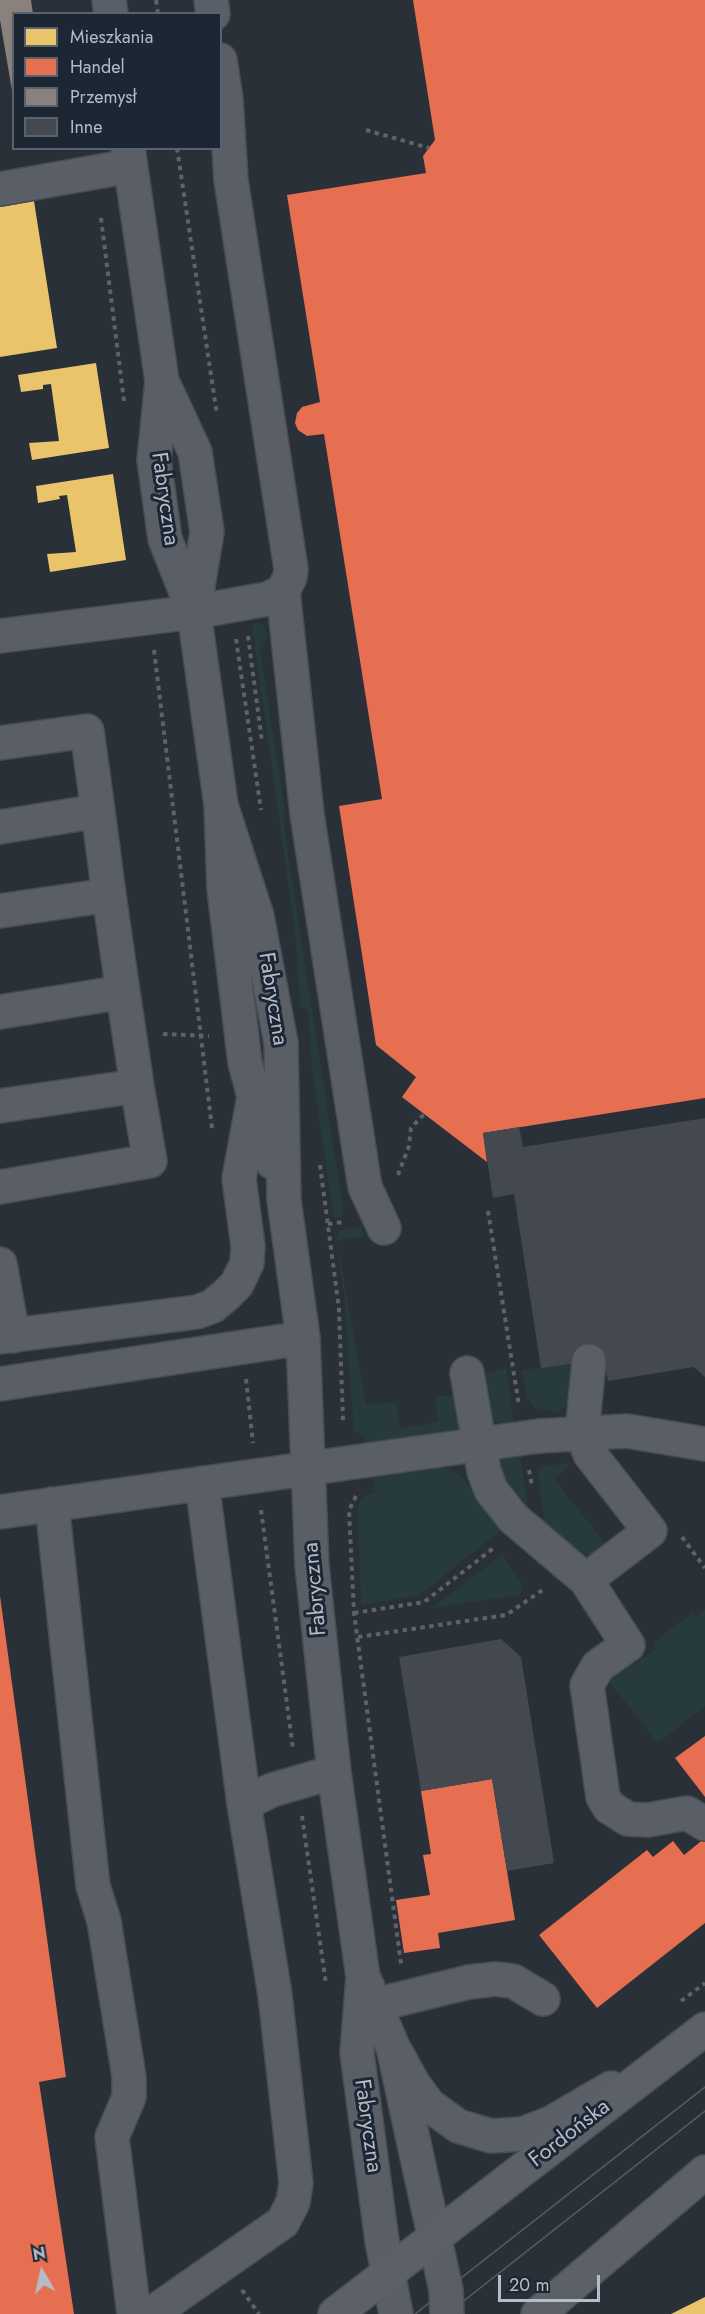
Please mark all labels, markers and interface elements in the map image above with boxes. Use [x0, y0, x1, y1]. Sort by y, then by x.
legend [12, 12, 222, 150]
text: Mieszkania [70, 24, 153, 50]
text: Handel [70, 54, 125, 80]
text: Przemysł [70, 84, 137, 110]
text: Inne [70, 114, 103, 140]
street label: Fabryczna [144, 451, 184, 547]
street label: Fabryczna [252, 951, 292, 1047]
street label: Fabryczna [299, 1541, 333, 1637]
street label: Fabryczna [347, 2078, 387, 2174]
street label: Fordońska [524, 2094, 616, 2174]
text: N [31, 2241, 47, 2266]
north arrow [12, 2242, 72, 2302]
scale bar [501, 2263, 603, 2301]
text: 20 m [509, 2272, 549, 2298]

